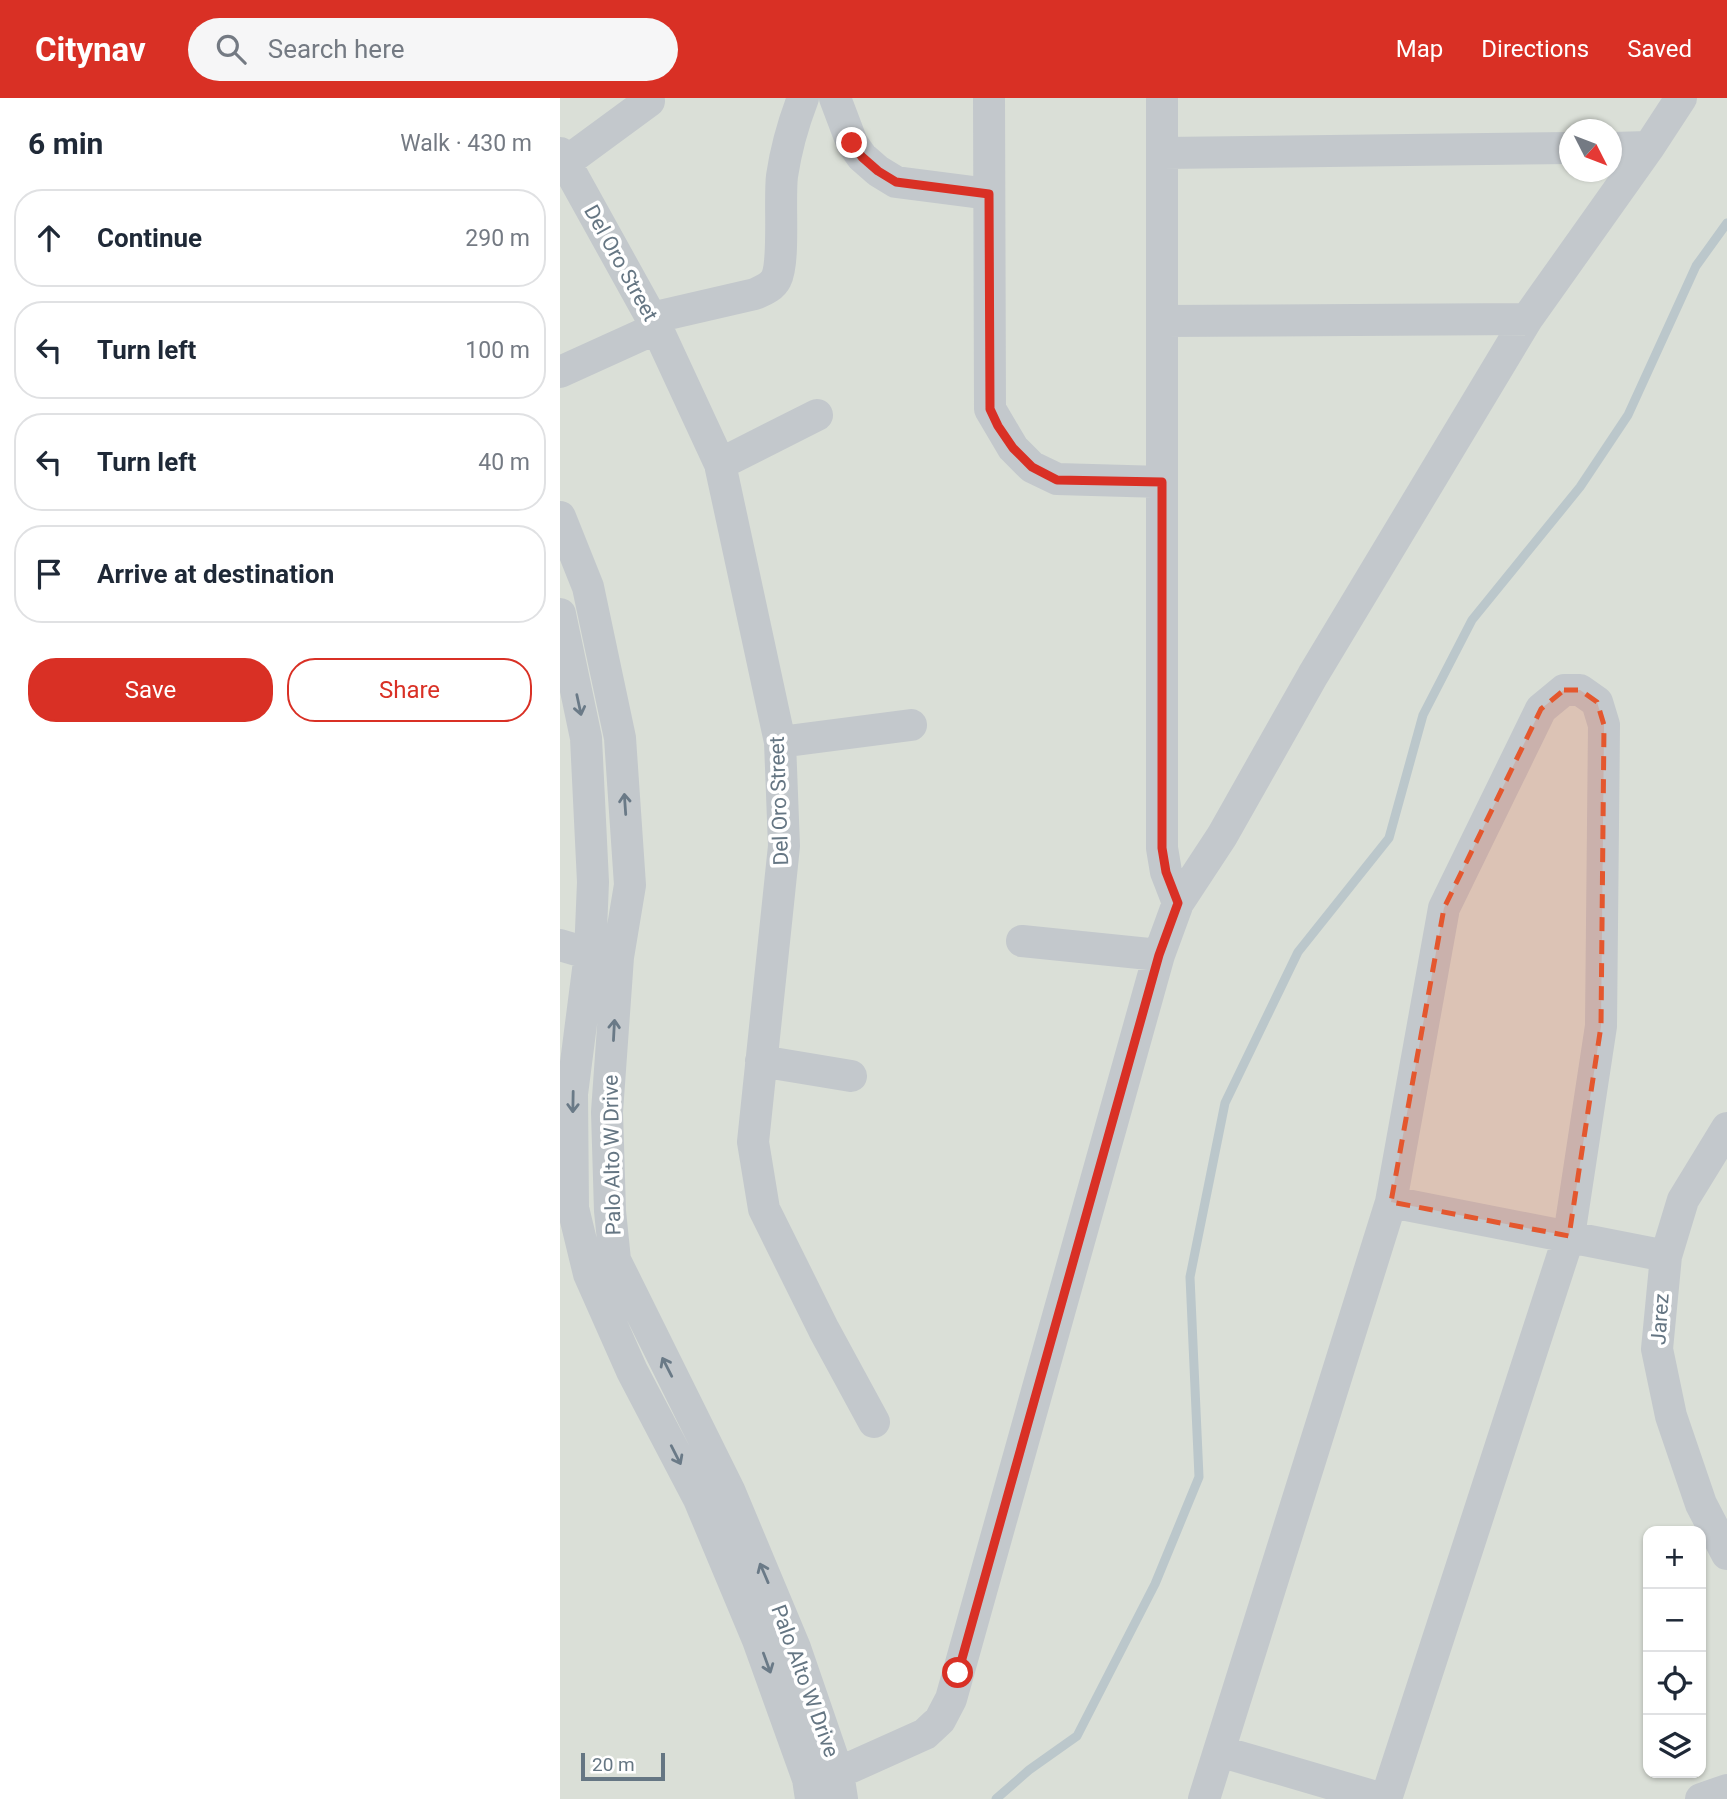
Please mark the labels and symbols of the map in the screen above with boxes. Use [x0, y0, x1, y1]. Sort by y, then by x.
north arrow [1559, 119, 1622, 182]
route end [836, 127, 867, 158]
street label: Del Oro Street [579, 201, 663, 325]
one-way arrow [573, 693, 587, 716]
street label: Del Oro Street [765, 736, 793, 866]
one-way arrow [618, 793, 631, 815]
one-way arrow [608, 1019, 621, 1042]
street label: Palo Alto W Drive [599, 1075, 625, 1235]
one-way arrow [566, 1090, 579, 1113]
street label: Jarez [1646, 1292, 1674, 1346]
one-way arrow [660, 1357, 674, 1378]
one-way arrow [669, 1444, 683, 1465]
one-way arrow [756, 1563, 769, 1584]
street label: Palo Alto W Drive [766, 1601, 844, 1761]
one-way arrow [761, 1652, 774, 1674]
route start [942, 1657, 973, 1688]
scale bar [581, 1750, 665, 1782]

